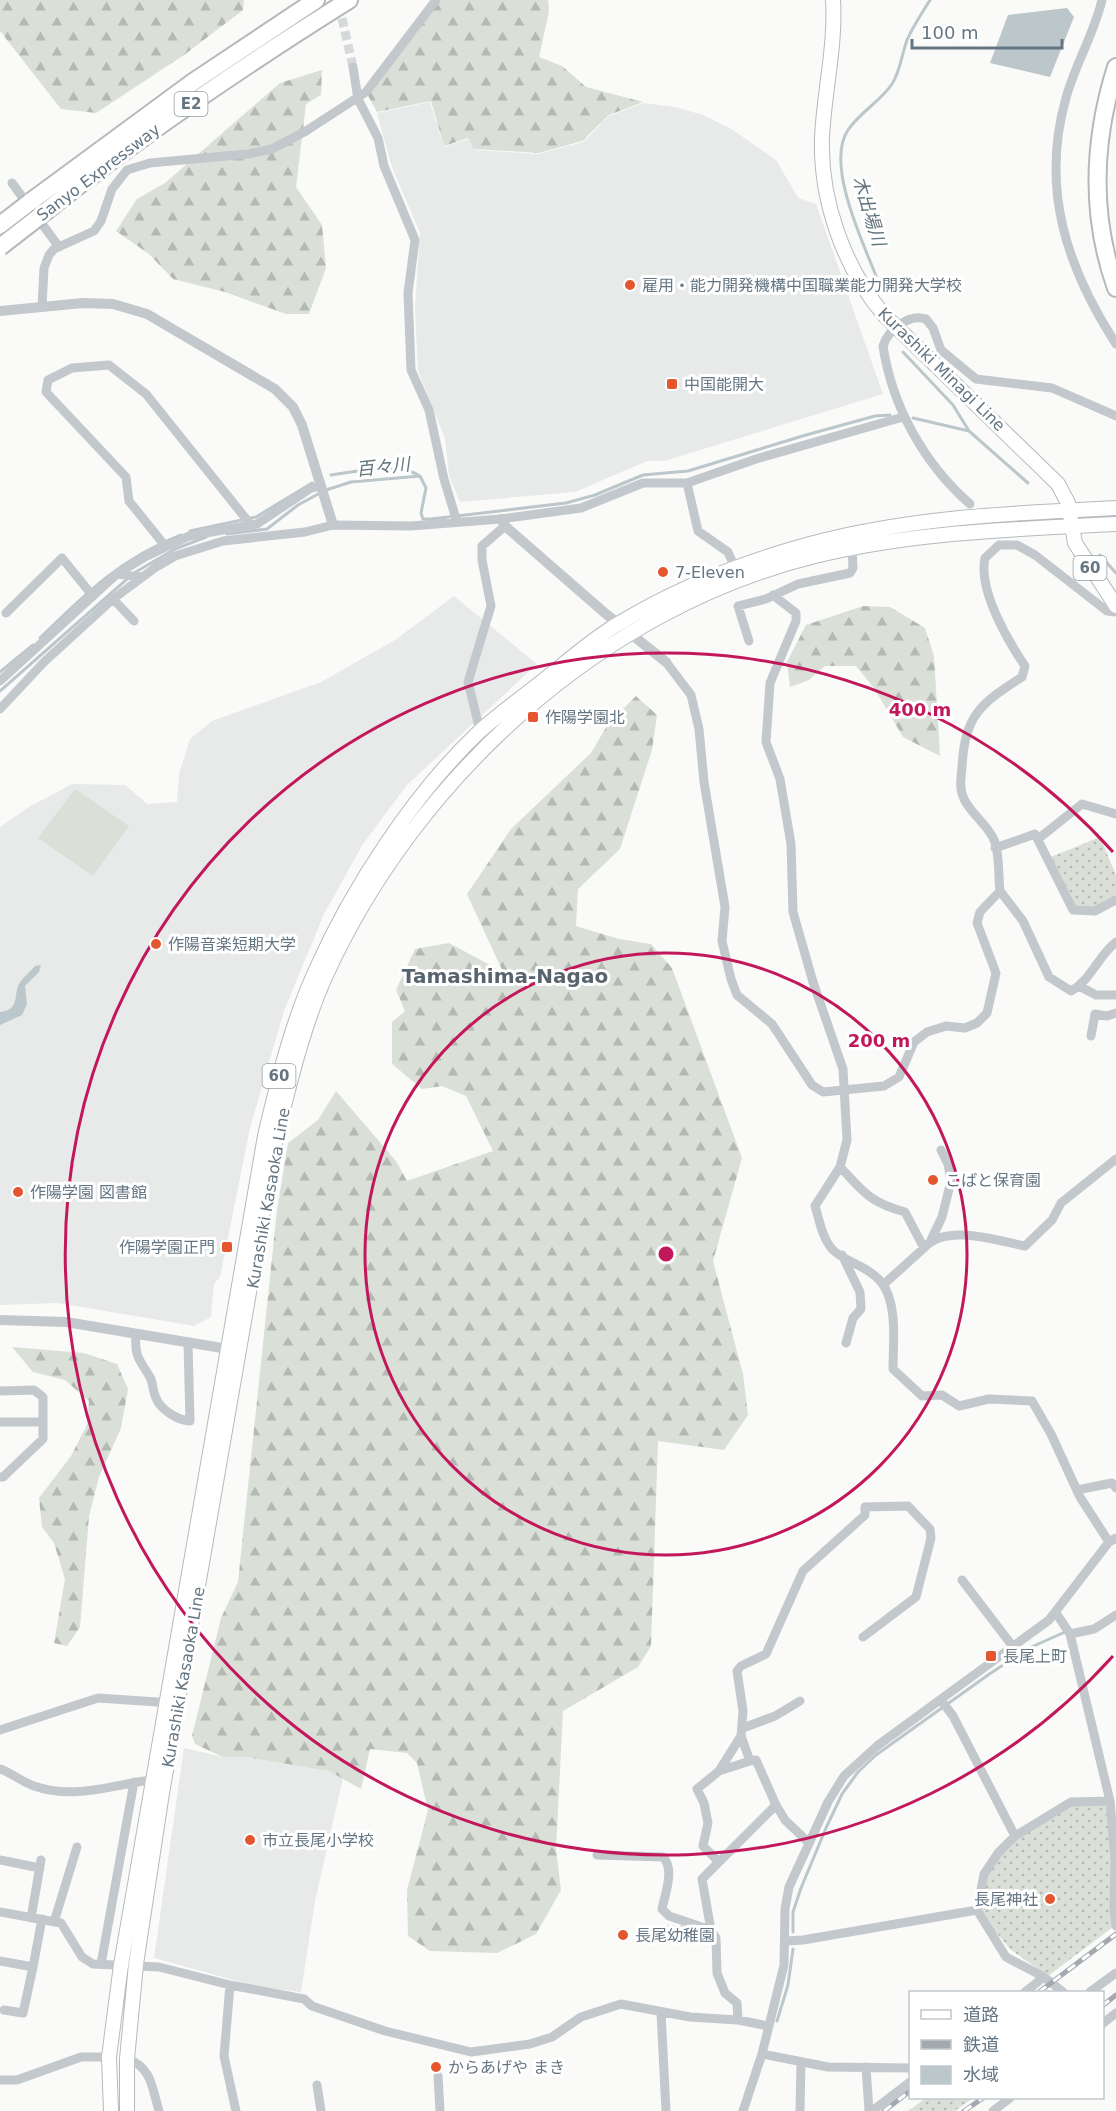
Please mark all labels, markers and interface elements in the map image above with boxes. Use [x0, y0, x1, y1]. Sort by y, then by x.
scale bar [912, 12, 1062, 50]
text: 100 m [921, 22, 979, 43]
road number: E2 [174, 92, 207, 116]
street label: Sanyo Expressway [33, 120, 164, 225]
water label: 木出場川 [849, 173, 891, 250]
place label: 雇用・能力開発機構中国職業能力開発大学校 [642, 276, 962, 295]
marker: 雇用・能力開発機構中国職業能力開発大学校 [623, 278, 637, 292]
street label: Kurashiki Minagi Line [874, 304, 1009, 435]
place label: 中国能開大 [684, 375, 764, 394]
marker: 中国能開大 [665, 377, 679, 391]
water label: 百々川 [355, 453, 413, 480]
road number: 60 [1074, 556, 1106, 580]
place label: 7-Eleven [675, 563, 745, 582]
marker: 7-Eleven [656, 565, 670, 579]
text: 400 m [889, 699, 951, 720]
place label: 作陽学園北 [545, 708, 625, 727]
marker: 作陽学園北 [526, 710, 540, 724]
place label: 作陽音楽短期大学 [168, 935, 296, 954]
marker: 作陽音楽短期大学 [149, 937, 163, 951]
district label: Tamashima-Nagao [402, 964, 608, 988]
text: 200 m [848, 1030, 910, 1051]
road number: 60 [262, 1064, 296, 1088]
street label: Kurashiki Kasaoka Line [243, 1106, 294, 1290]
place label: こばと保育園 [945, 1171, 1041, 1190]
marker: こばと保育園 [926, 1173, 940, 1187]
place label: 作陽学園 図書館 [30, 1183, 147, 1202]
marker: 作陽学園 図書館 [11, 1185, 25, 1199]
place label: 作陽学園正門 [119, 1238, 215, 1257]
marker: 作陽学園正門 [220, 1240, 234, 1254]
centre of rings [656, 1244, 676, 1264]
street label: Kurashiki Kasaoka Line [158, 1585, 209, 1769]
place label: 長尾上町 [1003, 1647, 1067, 1666]
marker: 長尾上町 [984, 1649, 998, 1663]
place label: 市立長尾小学校 [262, 1831, 374, 1850]
marker: 市立長尾小学校 [243, 1833, 257, 1847]
place label: 長尾神社 [974, 1890, 1038, 1909]
marker: 長尾神社 [1043, 1892, 1057, 1906]
place label: 長尾幼稚園 [635, 1926, 715, 1945]
marker: 長尾幼稚園 [616, 1928, 630, 1942]
legend [909, 1991, 1104, 2099]
text: 道路 [963, 2004, 999, 2025]
text: 鉄道 [963, 2034, 999, 2055]
place label: からあげや まき [448, 2058, 565, 2077]
marker: からあげや まき [429, 2060, 443, 2074]
text: 水域 [963, 2064, 999, 2085]

